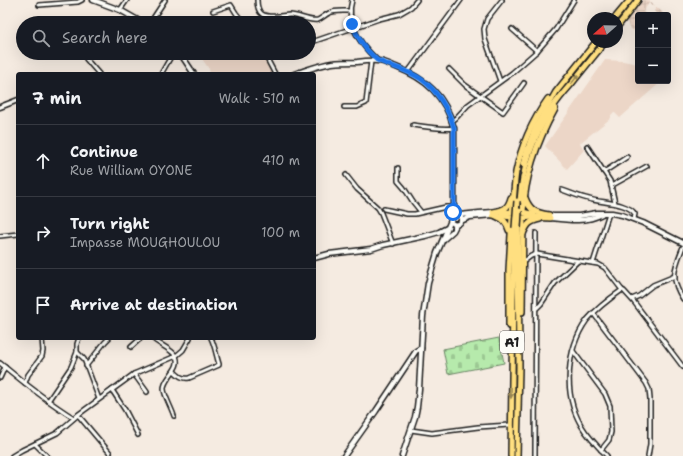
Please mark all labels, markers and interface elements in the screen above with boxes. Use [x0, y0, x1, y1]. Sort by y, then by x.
north arrow [587, 12, 623, 48]
map controls [635, 12, 671, 84]
button: + [635, 12, 671, 48]
route end [343, 15, 361, 33]
search box [16, 16, 316, 60]
icon: search [30, 27, 52, 49]
text: Search here [62, 28, 148, 48]
button: − [635, 48, 671, 84]
one-way arrow [571, 73, 579, 84]
text: 7 min [32, 87, 82, 109]
text: Walk · 510 m [219, 90, 300, 107]
text: Continue [70, 142, 138, 162]
icon: ahead [32, 150, 54, 172]
text: 410 m [262, 152, 300, 169]
text: Rue William OYONE [70, 162, 192, 179]
route start [444, 203, 462, 221]
text: Turn right [70, 214, 150, 234]
icon: right [32, 222, 54, 244]
text: 100 m [261, 224, 300, 241]
text: Impasse MOUGHOULOU [70, 234, 220, 251]
icon: arrive [32, 294, 54, 316]
text: Arrive at destination [70, 295, 238, 315]
road number: A1 [500, 331, 524, 353]
one-way arrow [508, 387, 514, 400]

